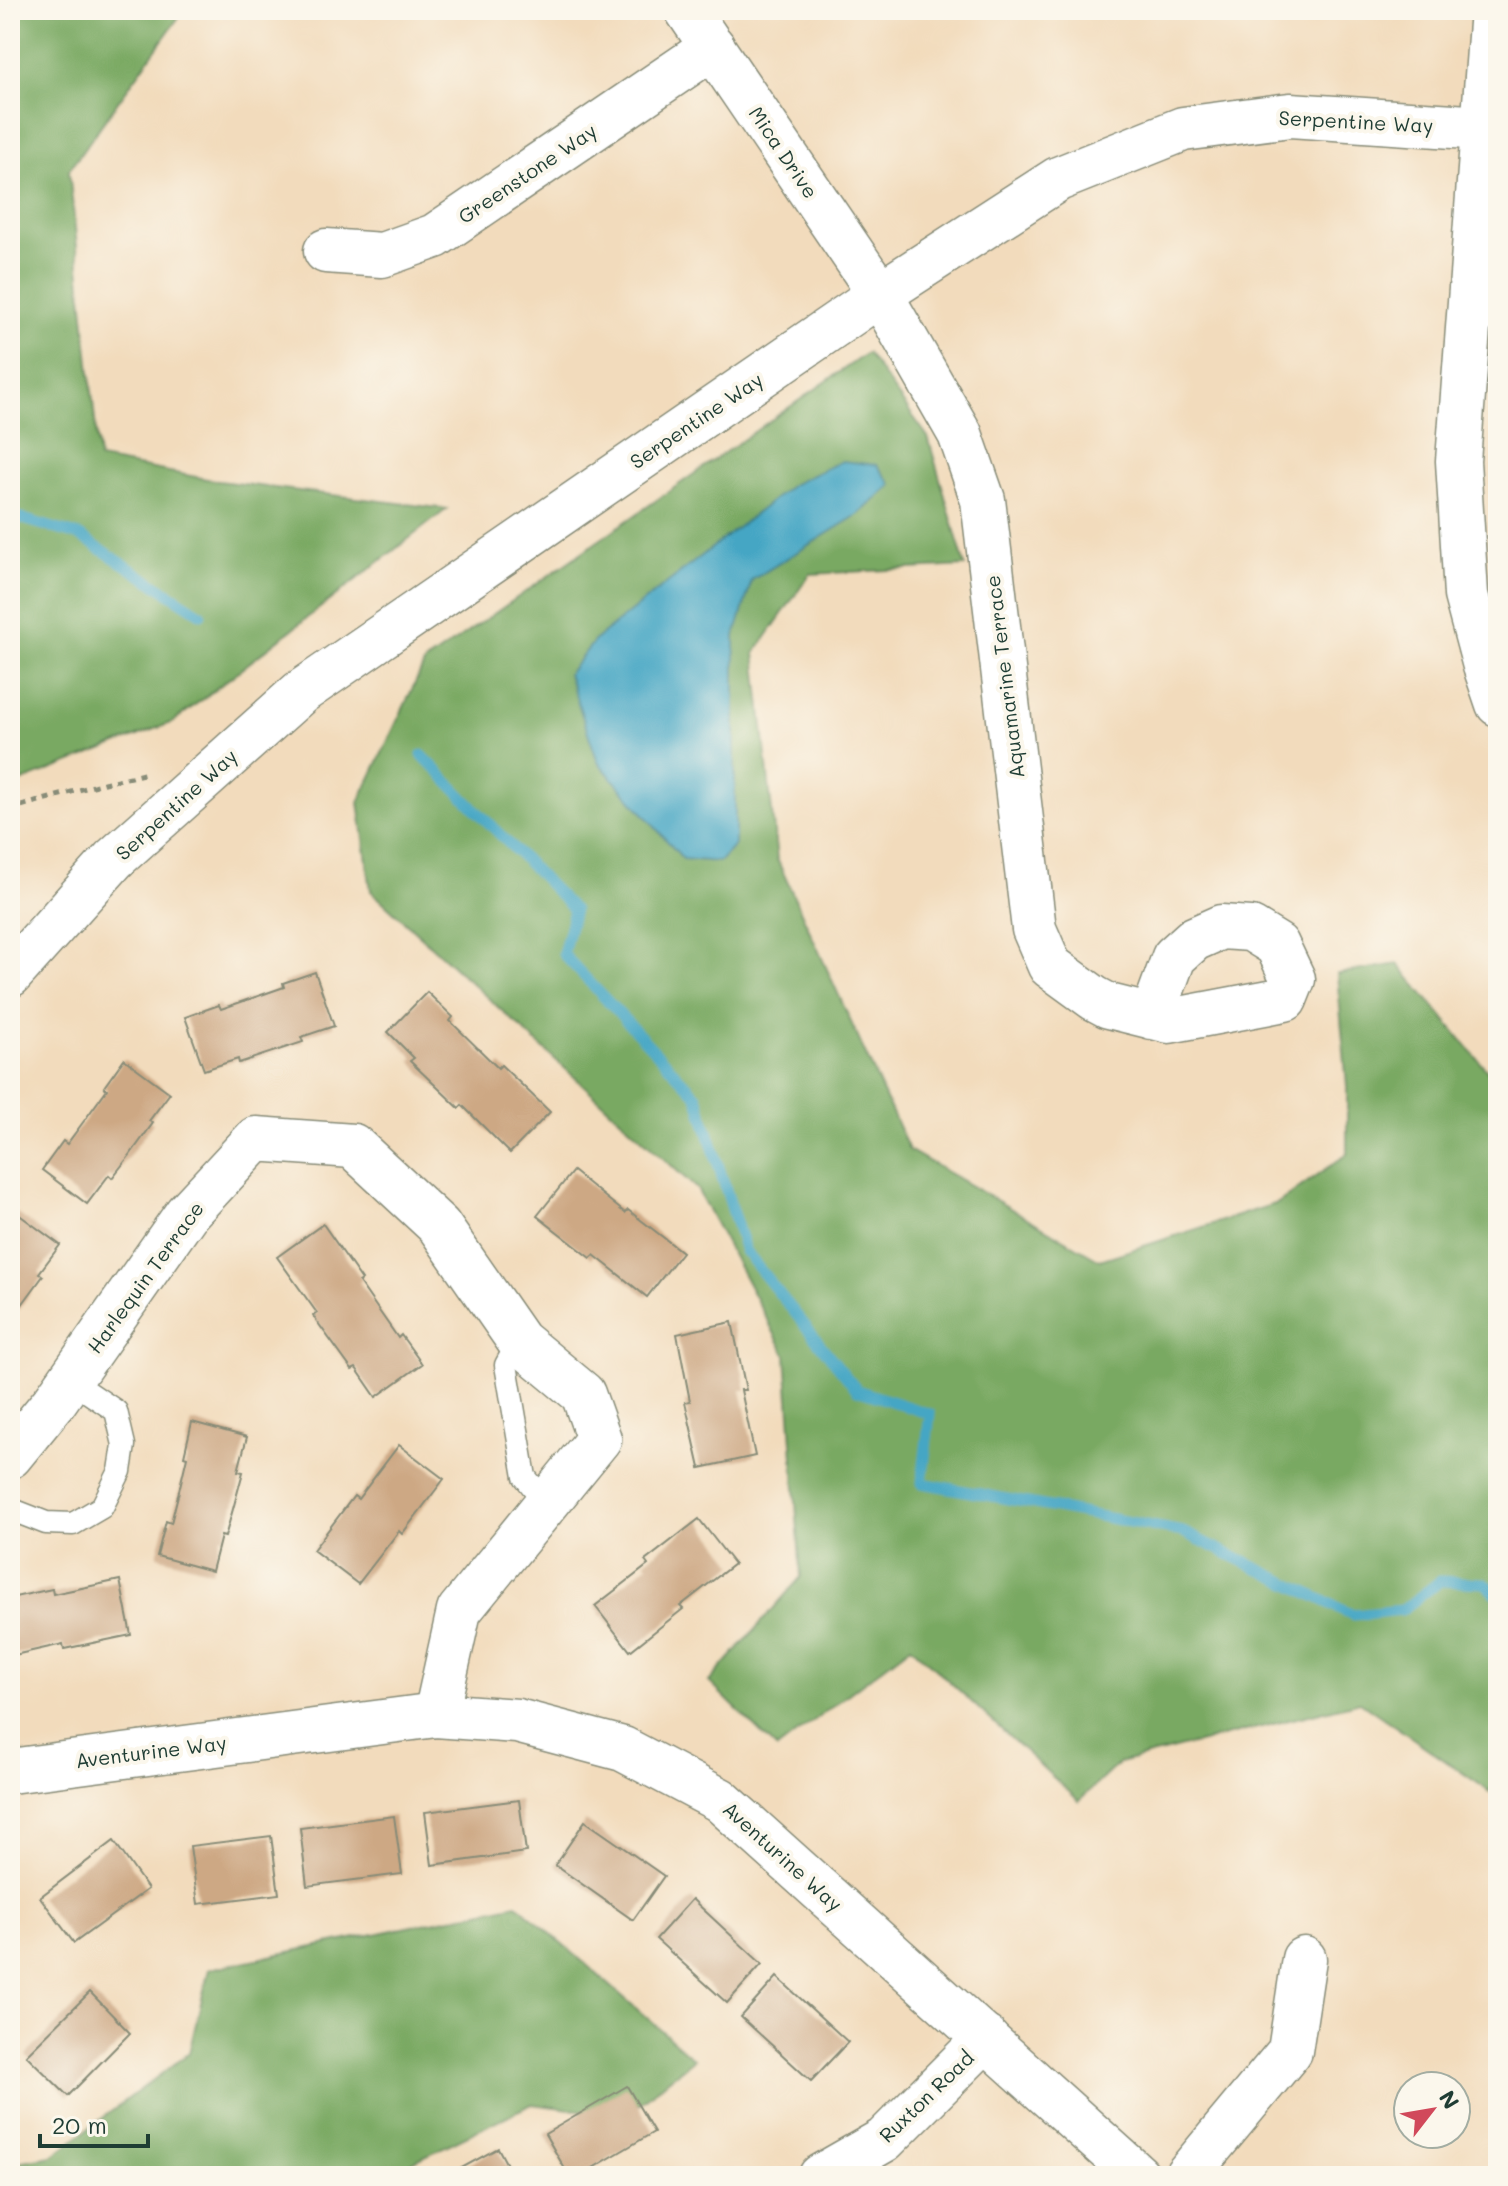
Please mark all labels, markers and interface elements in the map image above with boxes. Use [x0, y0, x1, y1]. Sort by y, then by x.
street label: Mica Drive [744, 101, 824, 203]
street label: Serpentine Way [1278, 104, 1434, 138]
street label: Greenstone Way [453, 117, 601, 229]
street label: Serpentine Way [625, 366, 767, 474]
street label: Aquamarine Terrace [979, 574, 1029, 780]
street label: Serpentine Way [110, 743, 242, 865]
street label: Harlequin Terrace [81, 1196, 209, 1358]
street label: Aventurine Way [74, 1729, 228, 1773]
street label: Aventurine Way [718, 1795, 848, 1917]
street label: Ruxton Road [873, 2044, 979, 2148]
north arrow [1392, 2070, 1472, 2150]
text: N [1433, 2085, 1466, 2114]
scale bar [40, 2098, 148, 2148]
text: 20 m [52, 2109, 107, 2140]

